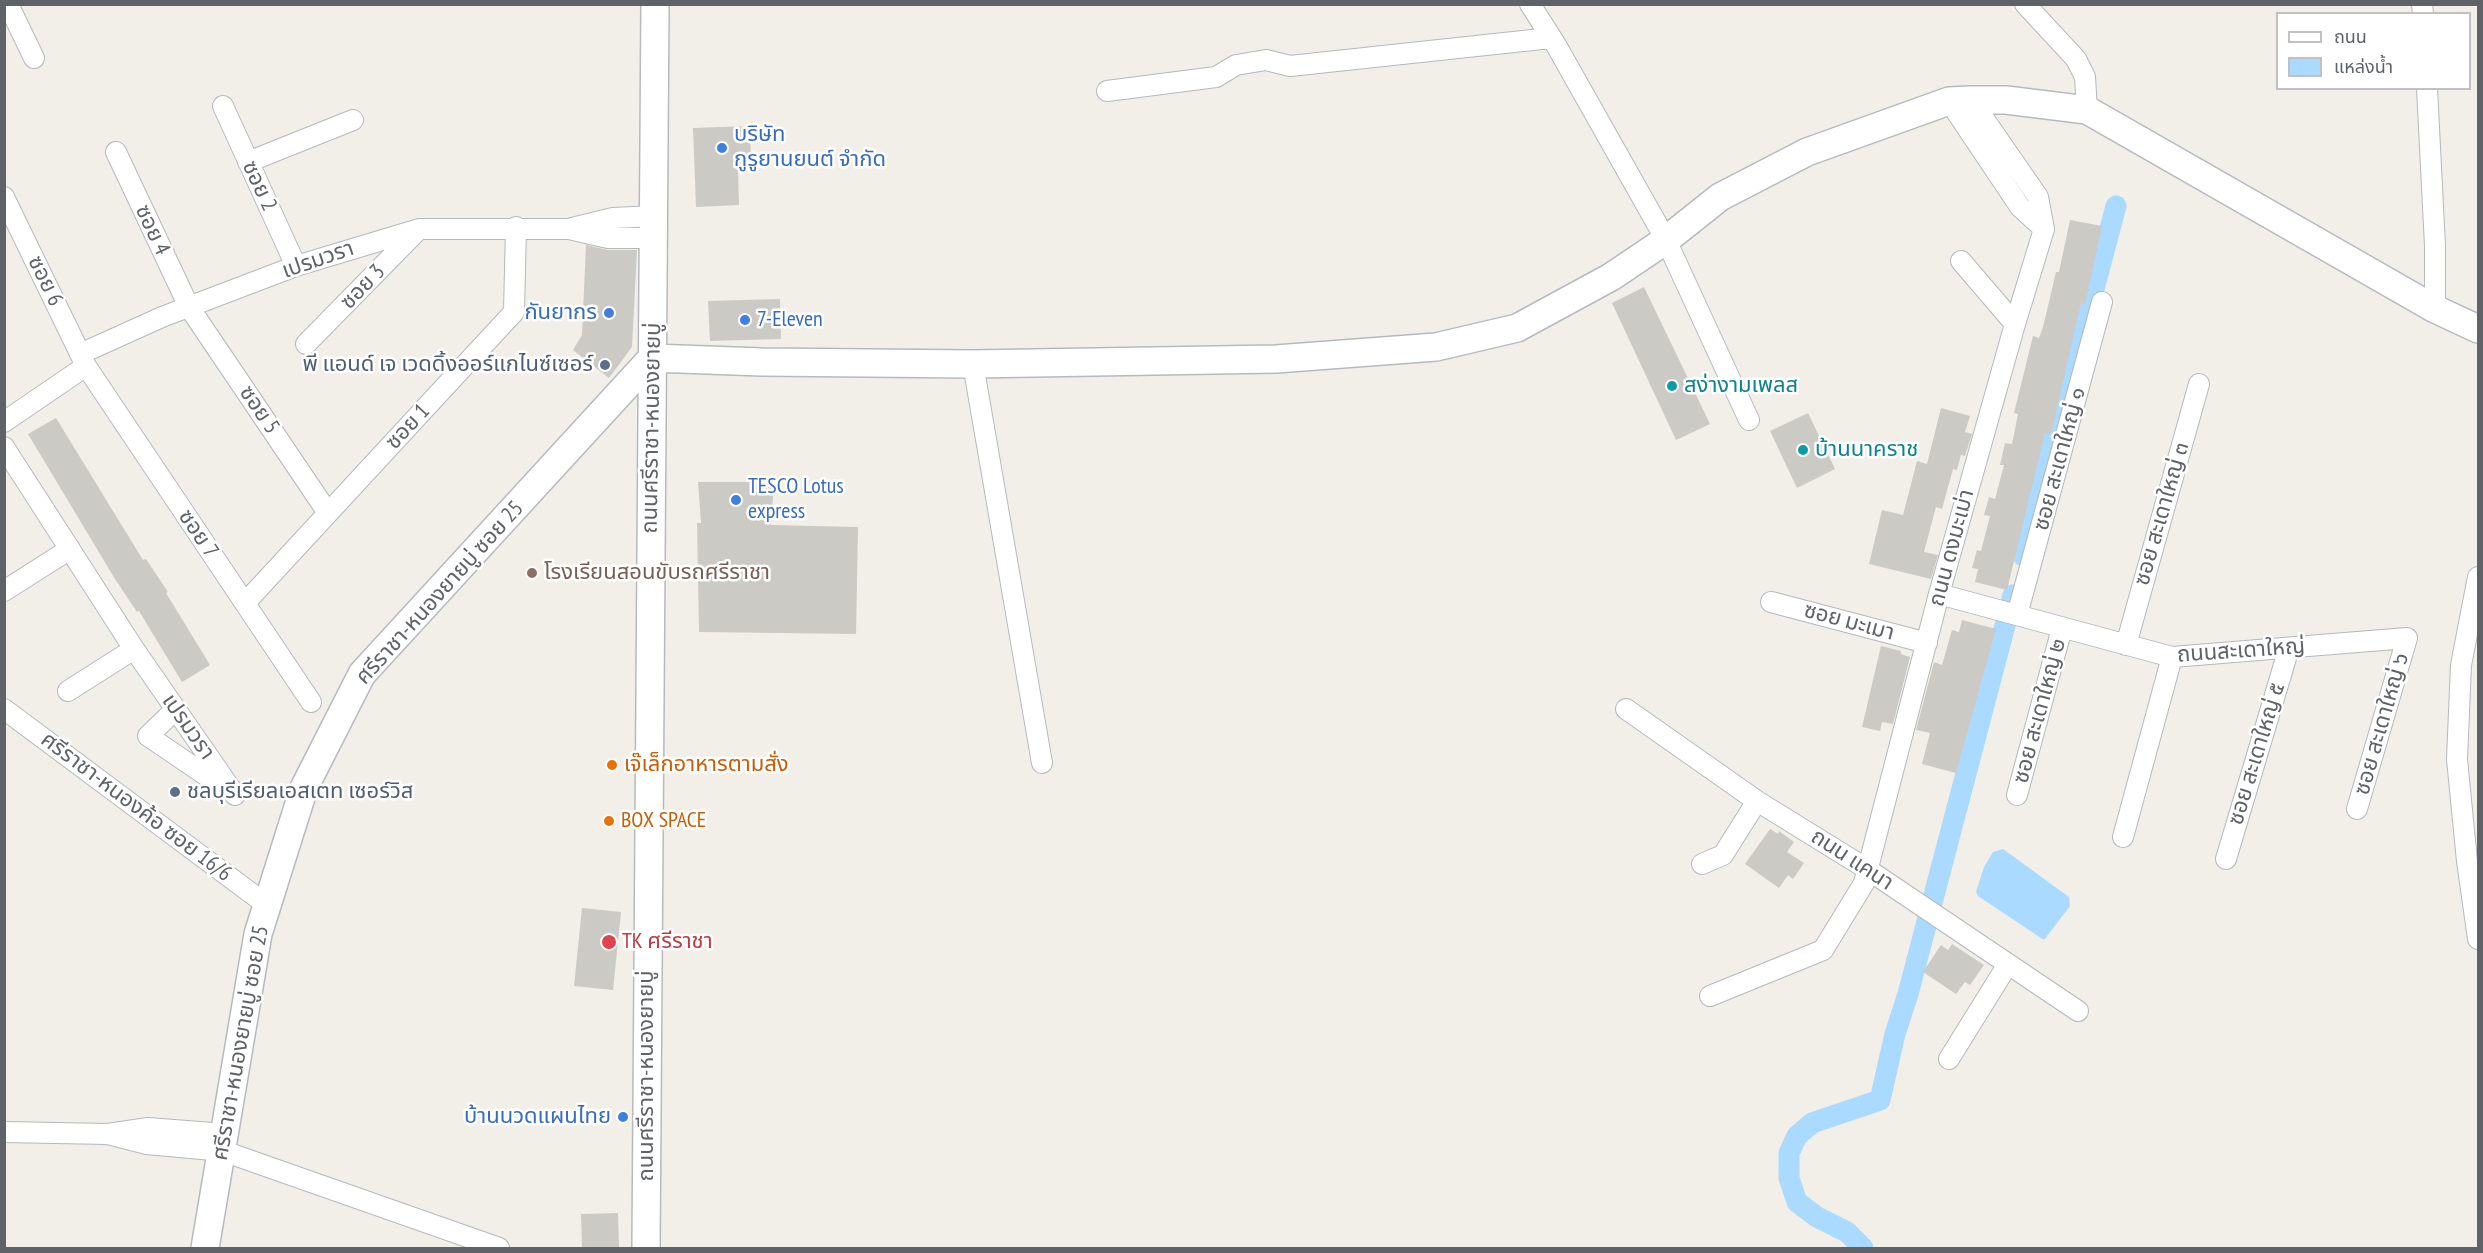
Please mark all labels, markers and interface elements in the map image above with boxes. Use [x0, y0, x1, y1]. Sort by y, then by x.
legend [2276, 12, 2471, 90]
text: ถนน [2334, 25, 2367, 48]
text: แหล่งน้ำ [2334, 55, 2393, 78]
place label: บริษัท กูรูยานยนต์ จำกัด [734, 122, 886, 174]
marker: บริษัท กูรูยานยนต์ จำกัด [715, 141, 729, 155]
street label: ซอย 2 [236, 157, 282, 215]
street label: ซอย 4 [129, 201, 175, 259]
street label: เปรมวรา [279, 235, 357, 285]
street label: ซอย 6 [22, 252, 68, 310]
street label: ซอย 3 [335, 259, 391, 315]
place label: กันยากร [524, 300, 597, 326]
marker: กันยากร [602, 306, 616, 320]
place label: 7-Eleven [757, 307, 823, 333]
marker: 7-Eleven [738, 313, 752, 327]
street label: ถนนศรีราชา-หนองยายบู่ [637, 322, 667, 534]
place label: พี แอนด์ เจ เวดดิ้งออร์แกไนซ์เซอร์ [302, 352, 593, 378]
marker: พี แอนด์ เจ เวดดิ้งออร์แกไนซ์เซอร์ [598, 358, 612, 372]
place label: สง่างามเพลส [1684, 373, 1798, 399]
marker: สง่างามเพลส [1665, 379, 1679, 393]
street label: ซอย 5 [233, 381, 285, 439]
street label: ซอย สะเดาใหญ่ ๑ [2028, 384, 2092, 534]
street label: ซอย 1 [380, 399, 436, 455]
place label: บ้านนาคราช [1815, 437, 1918, 463]
street label: ซอย สะเดาใหญ่ ๓ [2129, 439, 2195, 589]
marker: บ้านนาคราช [1796, 443, 1810, 457]
place label: TESCO Lotus express [748, 474, 844, 526]
street label: ถนน ดงมะเม่า [1924, 487, 1980, 609]
marker: TESCO Lotus express [729, 493, 743, 507]
street label: ศรีราชา-หนองยายบู่ ซอย 25 [351, 496, 529, 690]
street label: ซอย 7 [172, 505, 224, 563]
place label: โรงเรียนสอนขับรถศรีราชา [544, 560, 770, 586]
marker: โรงเรียนสอนขับรถศรีราชา [525, 566, 539, 580]
street label: ซอย มะเมา [1801, 597, 1897, 647]
street label: ถนนสะเดาใหญ่ [2176, 633, 2306, 669]
street label: ซอย สะเดาใหญ่ ๒ [2008, 636, 2072, 786]
street label: ซอย สะเดาใหญ่ ๖ [2349, 650, 2415, 798]
street label: ซอย สะเดาใหญ่ ๕ [2223, 680, 2291, 828]
street label: เปรมวรา [156, 689, 220, 765]
street label: ศรีราชา-หนองค้อ ซอย 16/6 [35, 727, 237, 887]
place label: เจ๊เล็กอาหารตามสั่ง [624, 752, 789, 778]
marker: เจ๊เล็กอาหารตามสั่ง [605, 758, 619, 772]
place label: ชลบุรีเรียลเอสเตท เซอร์วิส [187, 779, 413, 805]
marker: ชลบุรีเรียลเอสเตท เซอร์วิส [168, 785, 182, 799]
place label: BOX SPACE [621, 808, 706, 834]
marker: BOX SPACE [602, 814, 616, 828]
street label: ถนน แคนา [1806, 824, 1898, 896]
street label: ศรีราชา-หนองยายบู่ ซอย 25 [207, 924, 275, 1162]
place label: TK ศรีราชา [622, 929, 713, 955]
marker: TK ศรีราชา [600, 933, 618, 951]
street label: ถนนศรีราชา-หนองยายบู่ [634, 970, 660, 1182]
place label: บ้านนวดแผนไทย [464, 1104, 611, 1130]
marker: บ้านนวดแผนไทย [616, 1110, 630, 1124]

